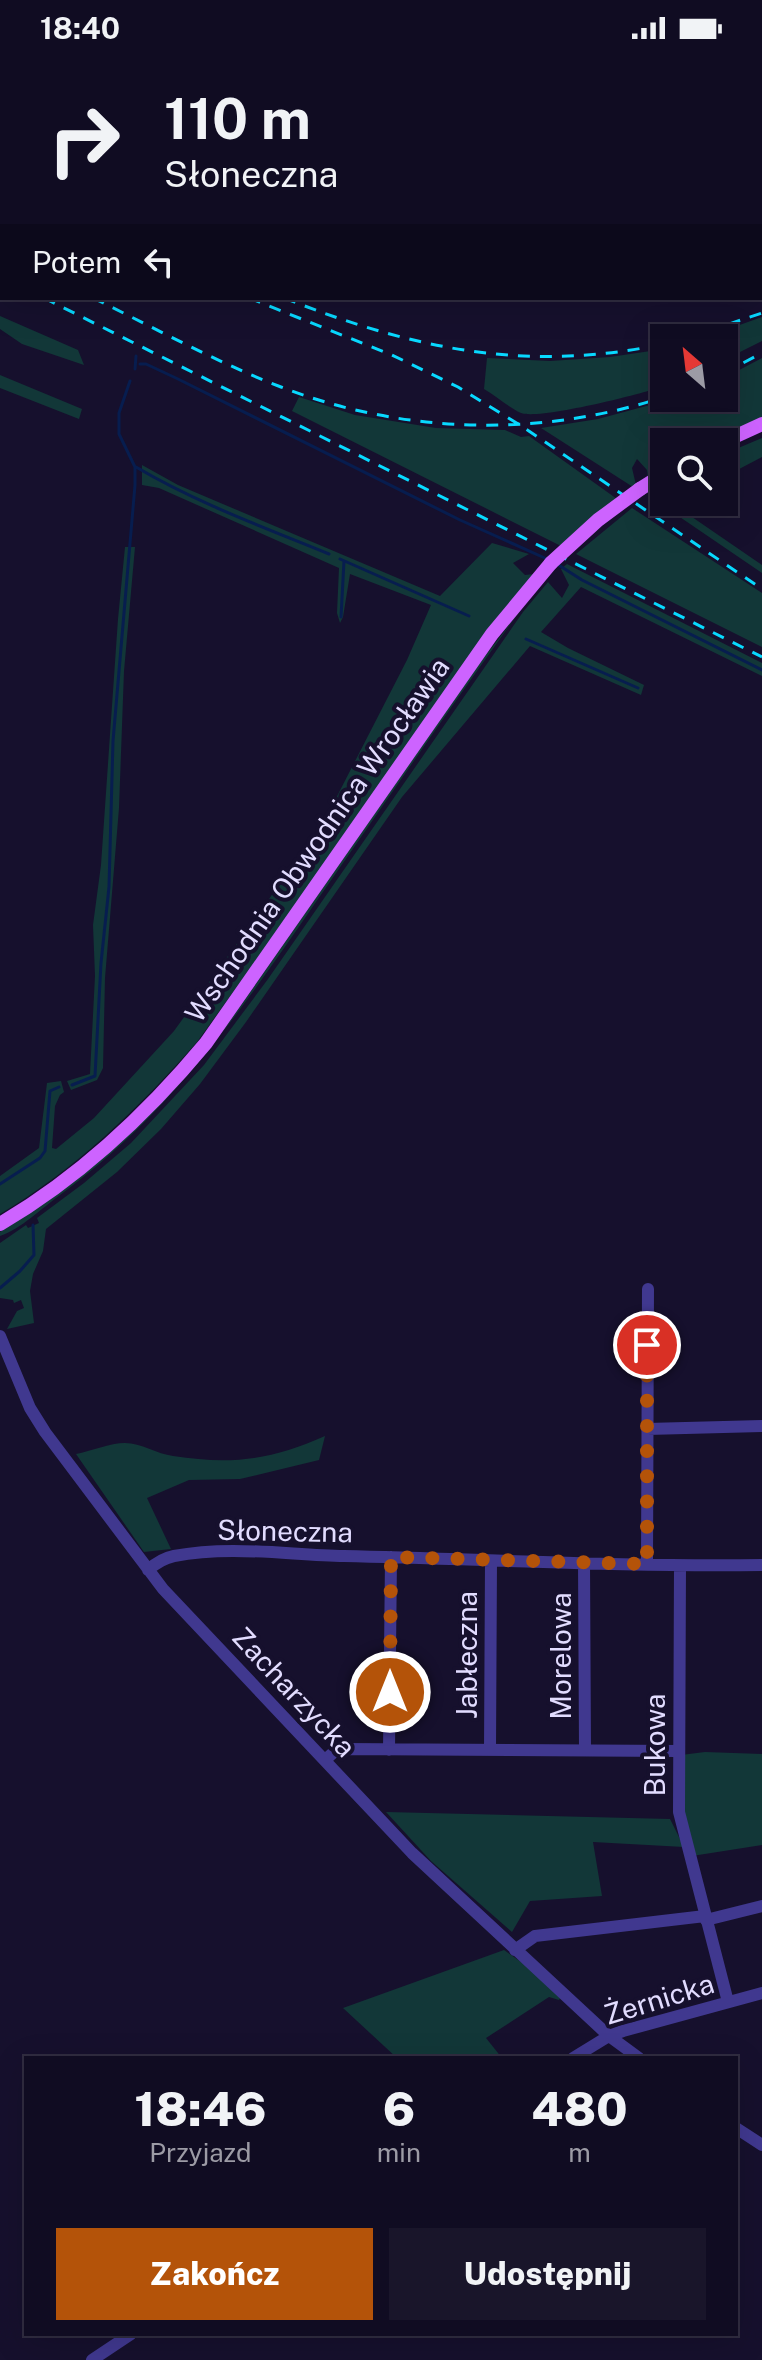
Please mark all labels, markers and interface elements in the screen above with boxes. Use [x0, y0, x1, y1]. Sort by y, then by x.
text: 18:40 [40, 10, 120, 46]
text: 110 m [164, 86, 311, 152]
icon: right [32, 88, 136, 192]
text: Słoneczna [164, 153, 339, 195]
icon: left [137, 240, 181, 284]
text: Potem [32, 244, 121, 280]
north arrow [650, 324, 738, 412]
map controls [650, 324, 738, 516]
button: search [650, 428, 738, 516]
street label: Wschodnia Obwodnica Wrocławia [178, 651, 455, 1028]
pin [613, 1311, 681, 1379]
icon: arrive [625, 1323, 669, 1367]
street label: Słoneczna [217, 1513, 353, 1548]
street label: Jabłeczna [450, 1591, 483, 1719]
street label: Morelowa [544, 1592, 577, 1720]
street label: Zacharzycka [226, 1620, 363, 1763]
position arrow [348, 1650, 432, 1734]
street label: Bukowa [638, 1694, 671, 1796]
street label: Żernicka [600, 1966, 718, 2031]
text: 18:46 [134, 2080, 267, 2137]
text: 6 [383, 2080, 415, 2137]
text: 480 [531, 2080, 628, 2137]
text: Przyjazd [149, 2137, 252, 2168]
text: min [377, 2137, 421, 2168]
text: m [568, 2137, 591, 2168]
button: Zakończ [56, 2228, 373, 2320]
button: Udostępnij [389, 2228, 706, 2320]

